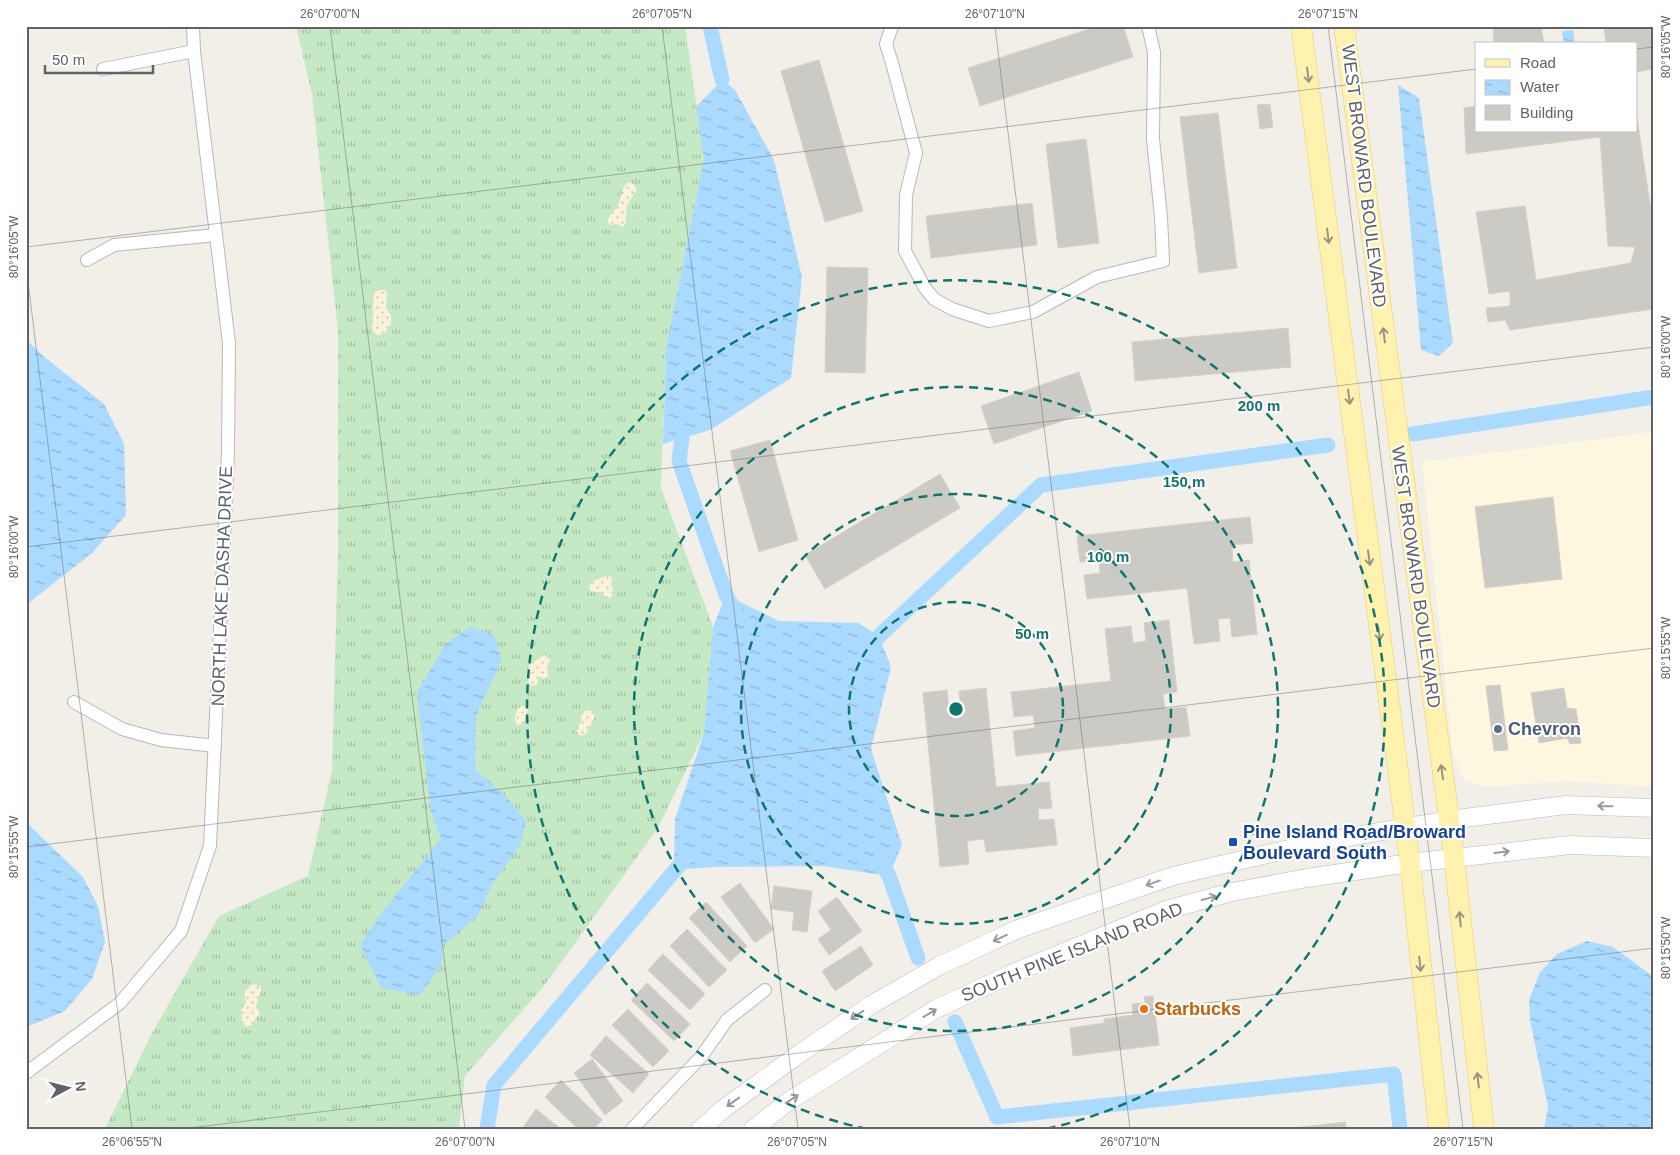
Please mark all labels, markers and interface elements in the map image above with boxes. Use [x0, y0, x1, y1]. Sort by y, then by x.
text: 26°07'00"N [300, 7, 360, 21]
text: 26°07'05"N [632, 7, 692, 21]
text: 26°07'10"N [965, 7, 1025, 21]
text: 26°07'15"N [1298, 7, 1358, 21]
text: 80°16'05"W [1659, 15, 1673, 78]
scale bar [45, 42, 152, 74]
legend [1475, 42, 1638, 132]
street label: WEST BROWARD BOULEVARD [1338, 43, 1390, 309]
text: 50 m [52, 51, 85, 68]
text: Road [1520, 54, 1556, 71]
one-way arrow [1303, 66, 1313, 82]
text: Water [1520, 78, 1559, 95]
text: Building [1520, 104, 1573, 121]
text: 80°16'05"W [7, 215, 21, 278]
one-way arrow [1323, 227, 1333, 243]
text: 80°16'00"W [1659, 315, 1673, 378]
one-way arrow [1379, 327, 1389, 343]
one-way arrow [1344, 389, 1354, 405]
text: 200 m [1238, 397, 1280, 414]
street label: WEST BROWARD BOULEVARD [1388, 445, 1444, 709]
street label: NORTH LAKE DASHA DRIVE [208, 465, 236, 707]
text: 150 m [1163, 473, 1205, 490]
text: 80°16'00"W [7, 515, 21, 578]
text: 100 m [1087, 548, 1129, 565]
one-way arrow [1364, 550, 1374, 566]
text: 80°15'55"W [1659, 616, 1673, 679]
one-way arrow [1374, 624, 1384, 640]
text: 50 m [1015, 625, 1049, 642]
centre of rings [947, 700, 965, 718]
place label: Chevron [1508, 719, 1581, 739]
marker: Chevron [1492, 723, 1504, 735]
one-way arrow [1437, 764, 1447, 780]
one-way arrow [1597, 801, 1614, 811]
text: 80°15'55"W [7, 815, 21, 878]
place label: Pine Island Road/Broward Boulevard South [1243, 822, 1466, 863]
marker: Pine Island Road/Broward Boulevard South [1227, 836, 1239, 848]
one-way arrow [1494, 847, 1510, 857]
one-way arrow [1145, 879, 1161, 888]
one-way arrow [1200, 893, 1216, 902]
street label: SOUTH PINE ISLAND ROAD [958, 898, 1186, 1006]
one-way arrow [1455, 911, 1465, 927]
text: 80°15'50"W [1659, 916, 1673, 979]
one-way arrow [993, 934, 1008, 943]
one-way arrow [1415, 955, 1425, 971]
place label: Starbucks [1154, 999, 1241, 1019]
marker: Starbucks [1138, 1003, 1150, 1015]
one-way arrow [922, 1008, 936, 1018]
one-way arrow [850, 1010, 864, 1020]
north arrow [42, 1062, 92, 1112]
one-way arrow [1473, 1073, 1483, 1089]
text: N [72, 1080, 89, 1092]
one-way arrow [785, 1094, 799, 1104]
one-way arrow [726, 1097, 740, 1107]
text: 26°06'55"N [102, 1135, 162, 1149]
text: 26°07'00"N [435, 1135, 495, 1149]
text: 26°07'05"N [767, 1135, 827, 1149]
text: 26°07'10"N [1100, 1135, 1160, 1149]
text: 26°07'15"N [1433, 1135, 1493, 1149]

